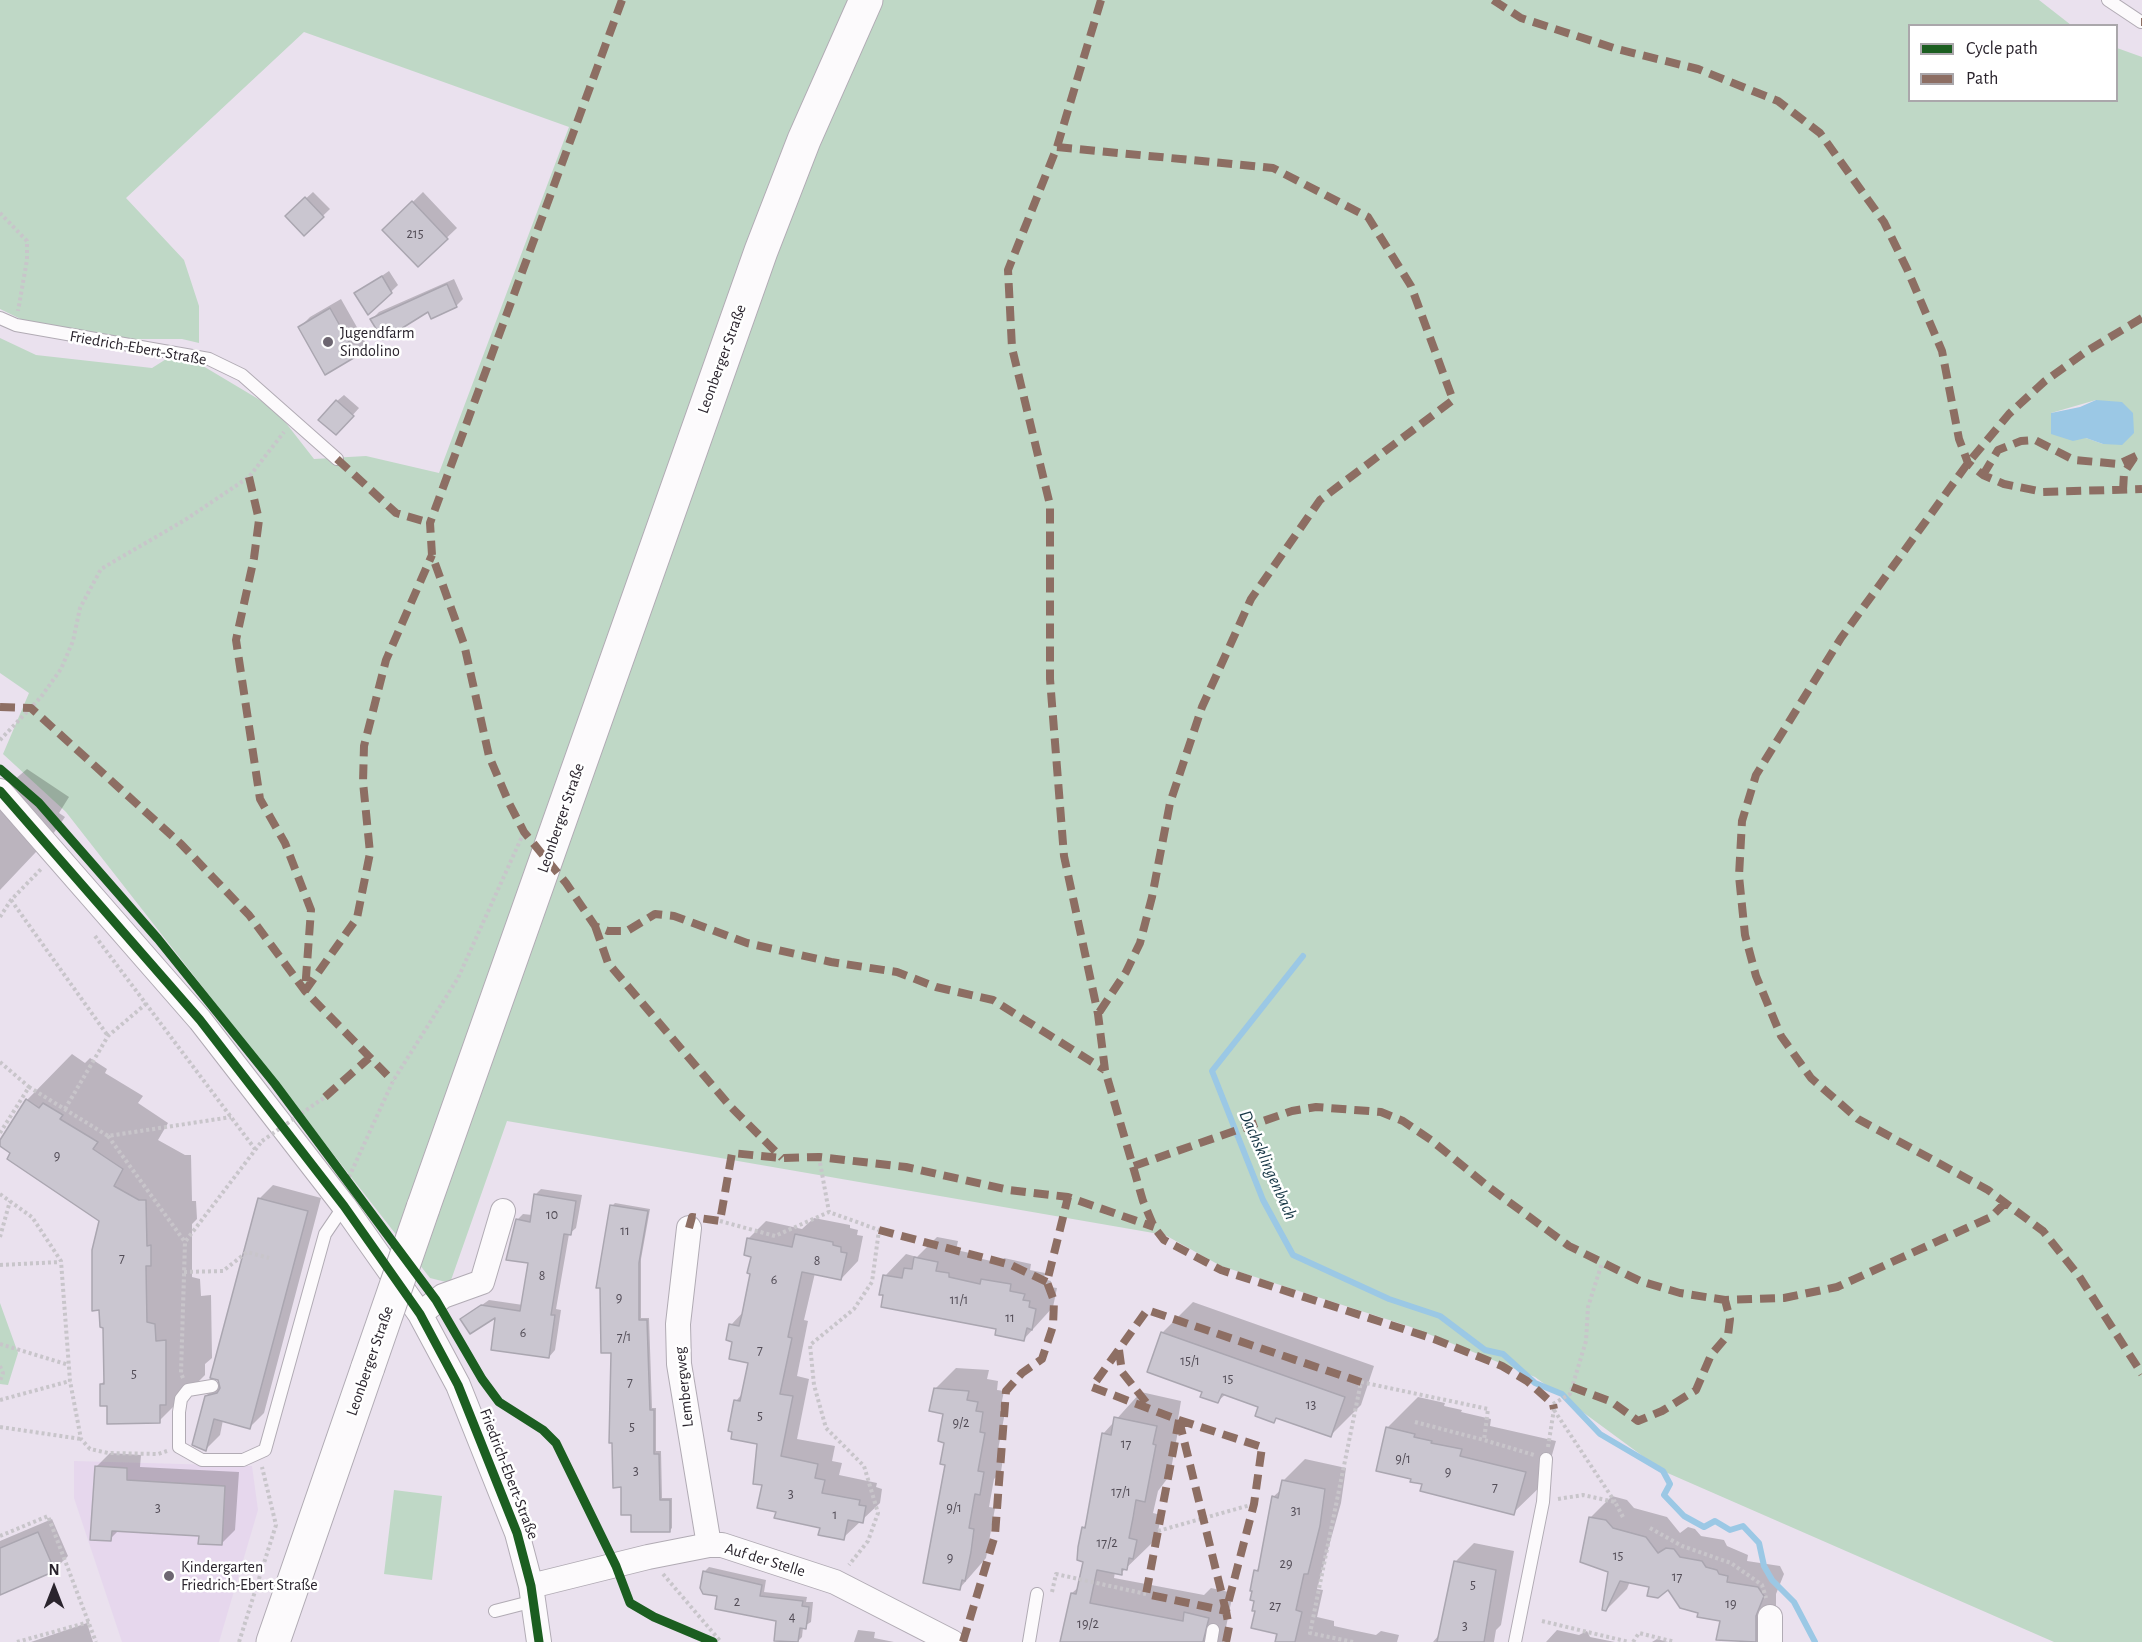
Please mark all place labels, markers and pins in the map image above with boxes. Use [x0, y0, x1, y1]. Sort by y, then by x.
place label: Jugendfarm Sindolino [340, 323, 415, 361]
marker: Jugendfarm Sindolino [321, 335, 335, 349]
place label: Kindergarten Friedrich-Ebert Straße [181, 1557, 318, 1595]
marker: Kindergarten Friedrich-Ebert Straße [162, 1569, 176, 1583]

